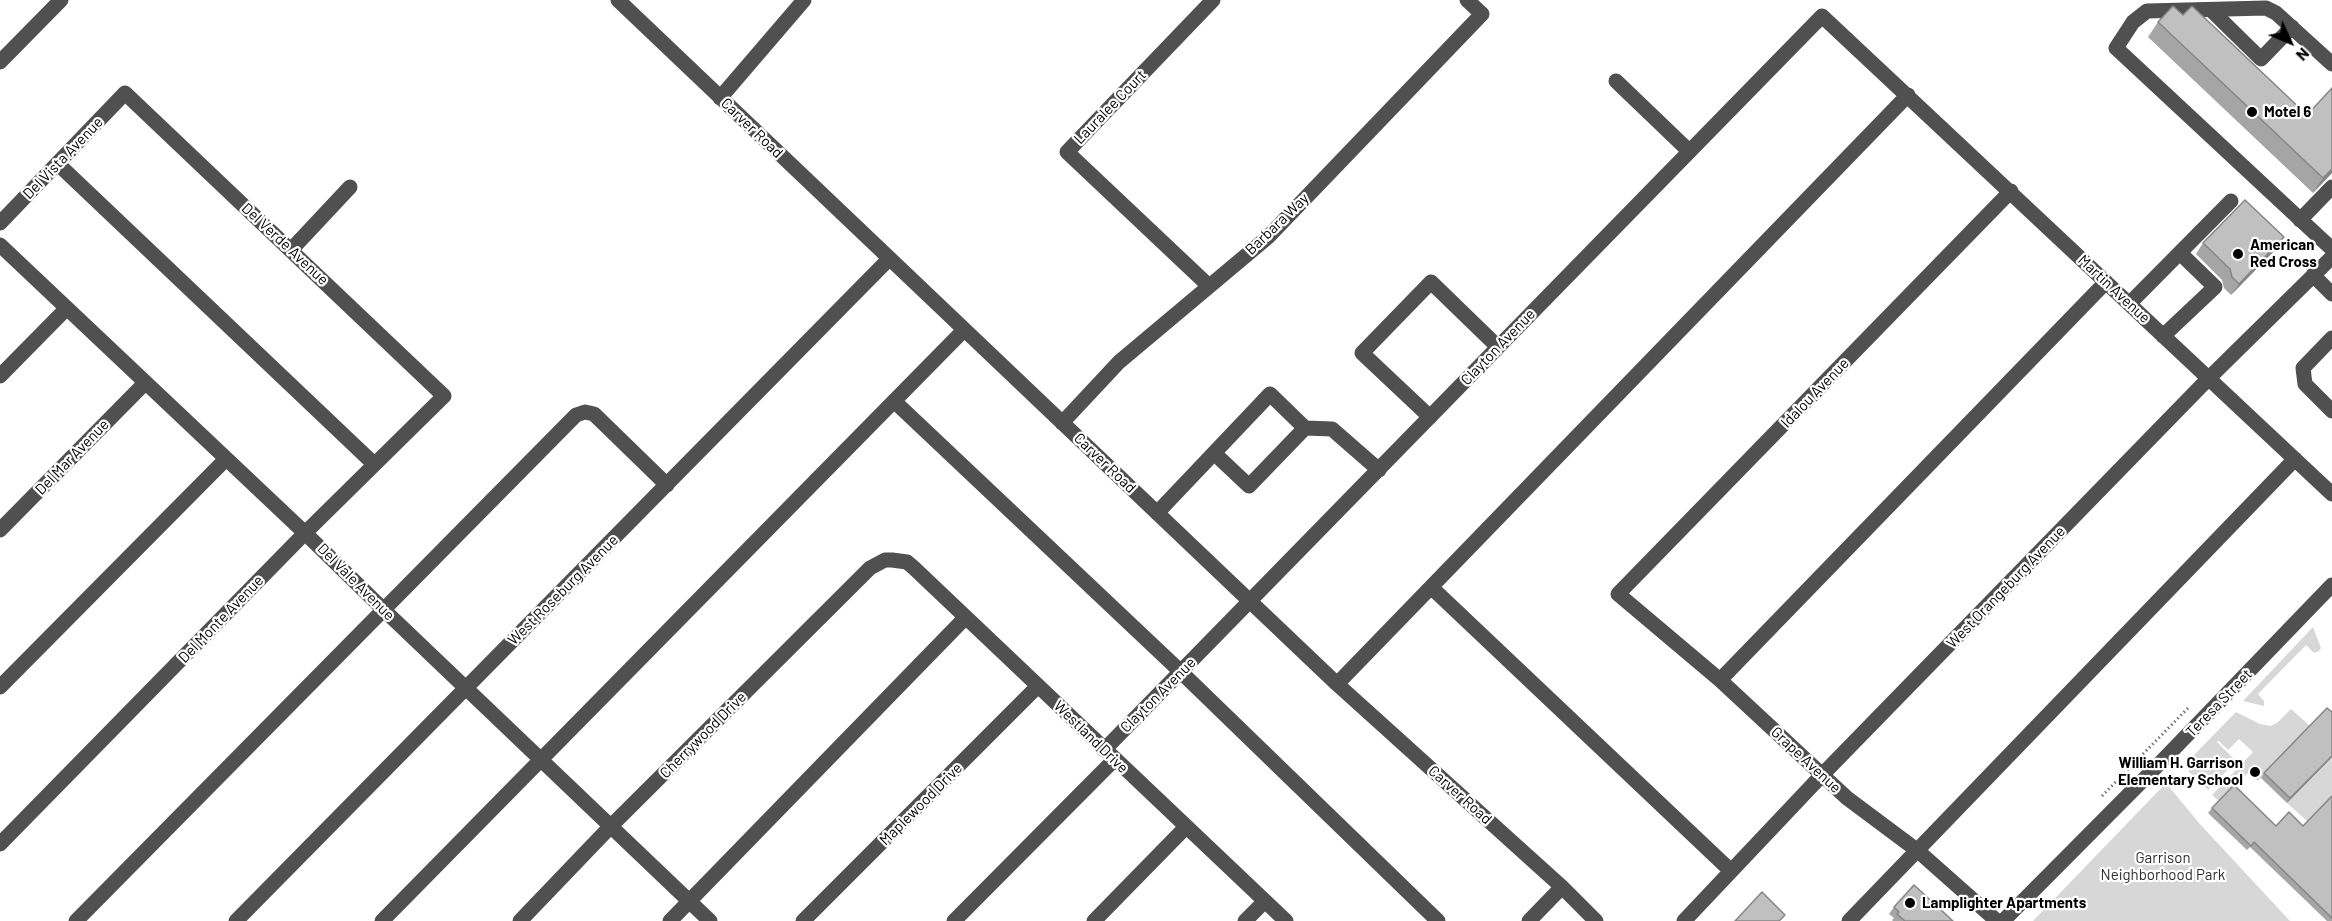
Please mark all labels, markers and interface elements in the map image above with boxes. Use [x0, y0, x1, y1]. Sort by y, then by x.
north arrow [2260, 12, 2320, 72]
text: N [2293, 44, 2314, 65]
street label: Lauralee Court [1070, 66, 1150, 148]
street label: Carver Road [717, 94, 787, 162]
place label: Motel 6 [2264, 103, 2311, 121]
marker: Motel 6 [2245, 105, 2259, 119]
street label: Del Vista Avenue [19, 113, 107, 203]
street label: Barbara Way [1241, 189, 1313, 259]
street label: Del Verde Avenue [238, 199, 332, 289]
place label: American Red Cross [2250, 236, 2317, 271]
marker: American Red Cross [2231, 247, 2245, 261]
street label: Martin Avenue [2074, 251, 2154, 327]
street label: Clayton Avenue [1457, 305, 1539, 389]
street label: Idalou Avenue [1777, 354, 1853, 432]
street label: Del Mar Avenue [31, 415, 113, 499]
street label: Carver Road [1070, 429, 1140, 497]
street label: West Orangeburg Avenue [1943, 522, 2069, 652]
street label: West Roseburg Avenue [504, 531, 622, 649]
street label: Del Vale Avenue [314, 540, 398, 624]
street label: Del Monte Avenue [175, 572, 267, 666]
street label: Clayton Avenue [1117, 654, 1199, 736]
street label: Teresa Street [2182, 665, 2256, 741]
street label: Cherrywood Drive [656, 688, 750, 782]
street label: Westland Drive [1050, 697, 1132, 777]
street label: Grape Avenue [1767, 723, 1845, 797]
place label: William H. Garrison Elementary School [2118, 754, 2243, 789]
street label: Maplewood Drive [876, 759, 966, 849]
street label: Carver Road [1425, 762, 1495, 828]
marker: William H. Garrison Elementary School [2248, 765, 2262, 779]
park label: Garrison Neighborhood Park [2101, 849, 2225, 884]
place label: Lamplighter Apartments [1922, 894, 2086, 912]
marker: Lamplighter Apartments [1903, 896, 1917, 910]

